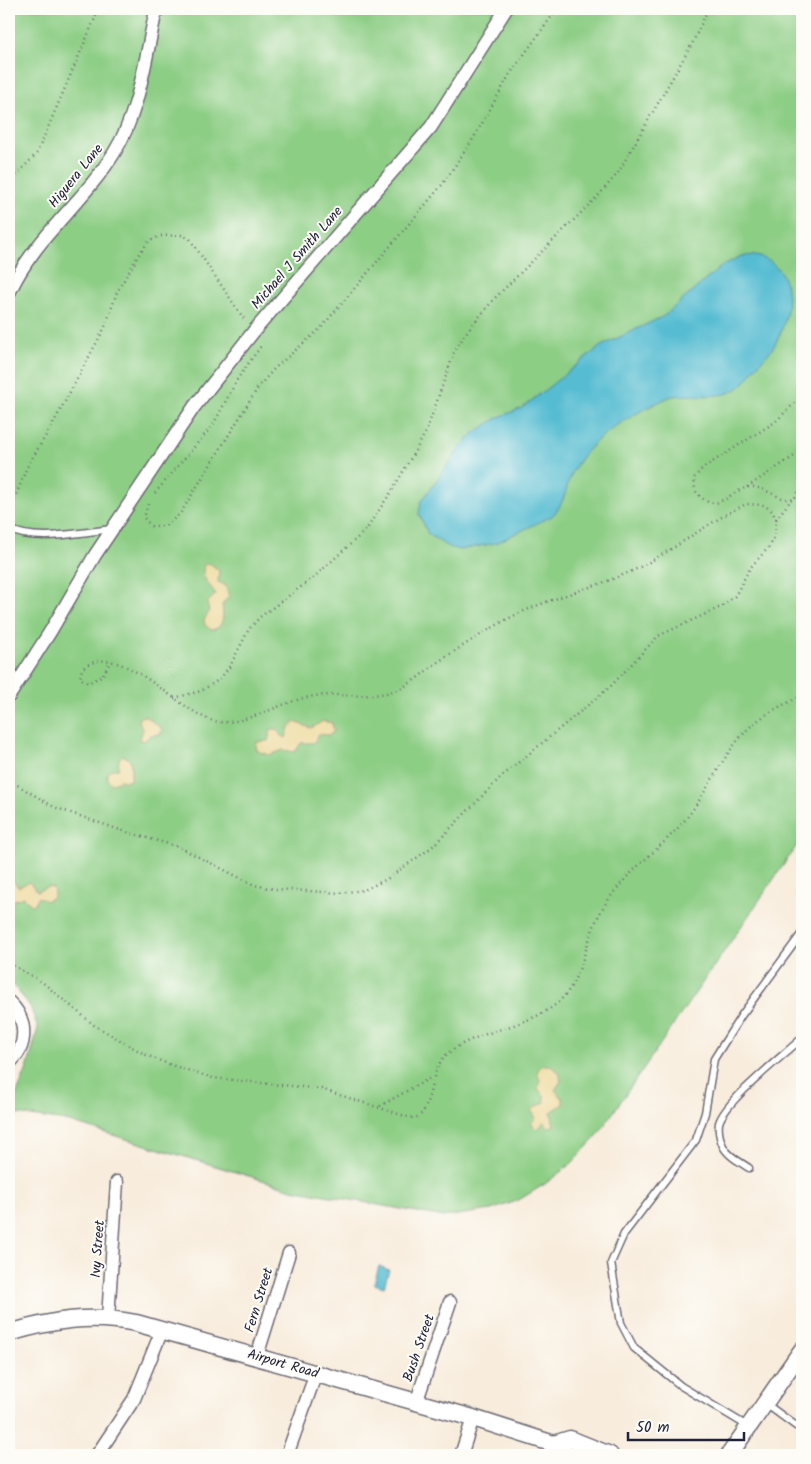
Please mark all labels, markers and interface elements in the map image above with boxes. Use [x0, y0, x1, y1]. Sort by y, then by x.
street label: Higuera Lane [43, 139, 109, 213]
street label: Michael J Smith Lane [246, 201, 349, 315]
street label: Ivy Street [85, 1219, 111, 1279]
street label: Fern Street [239, 1264, 279, 1335]
street label: Bush Street [397, 1311, 441, 1385]
street label: Airport Road [245, 1343, 322, 1385]
scale bar [628, 1409, 745, 1441]
text: 50 m [636, 1416, 670, 1440]

